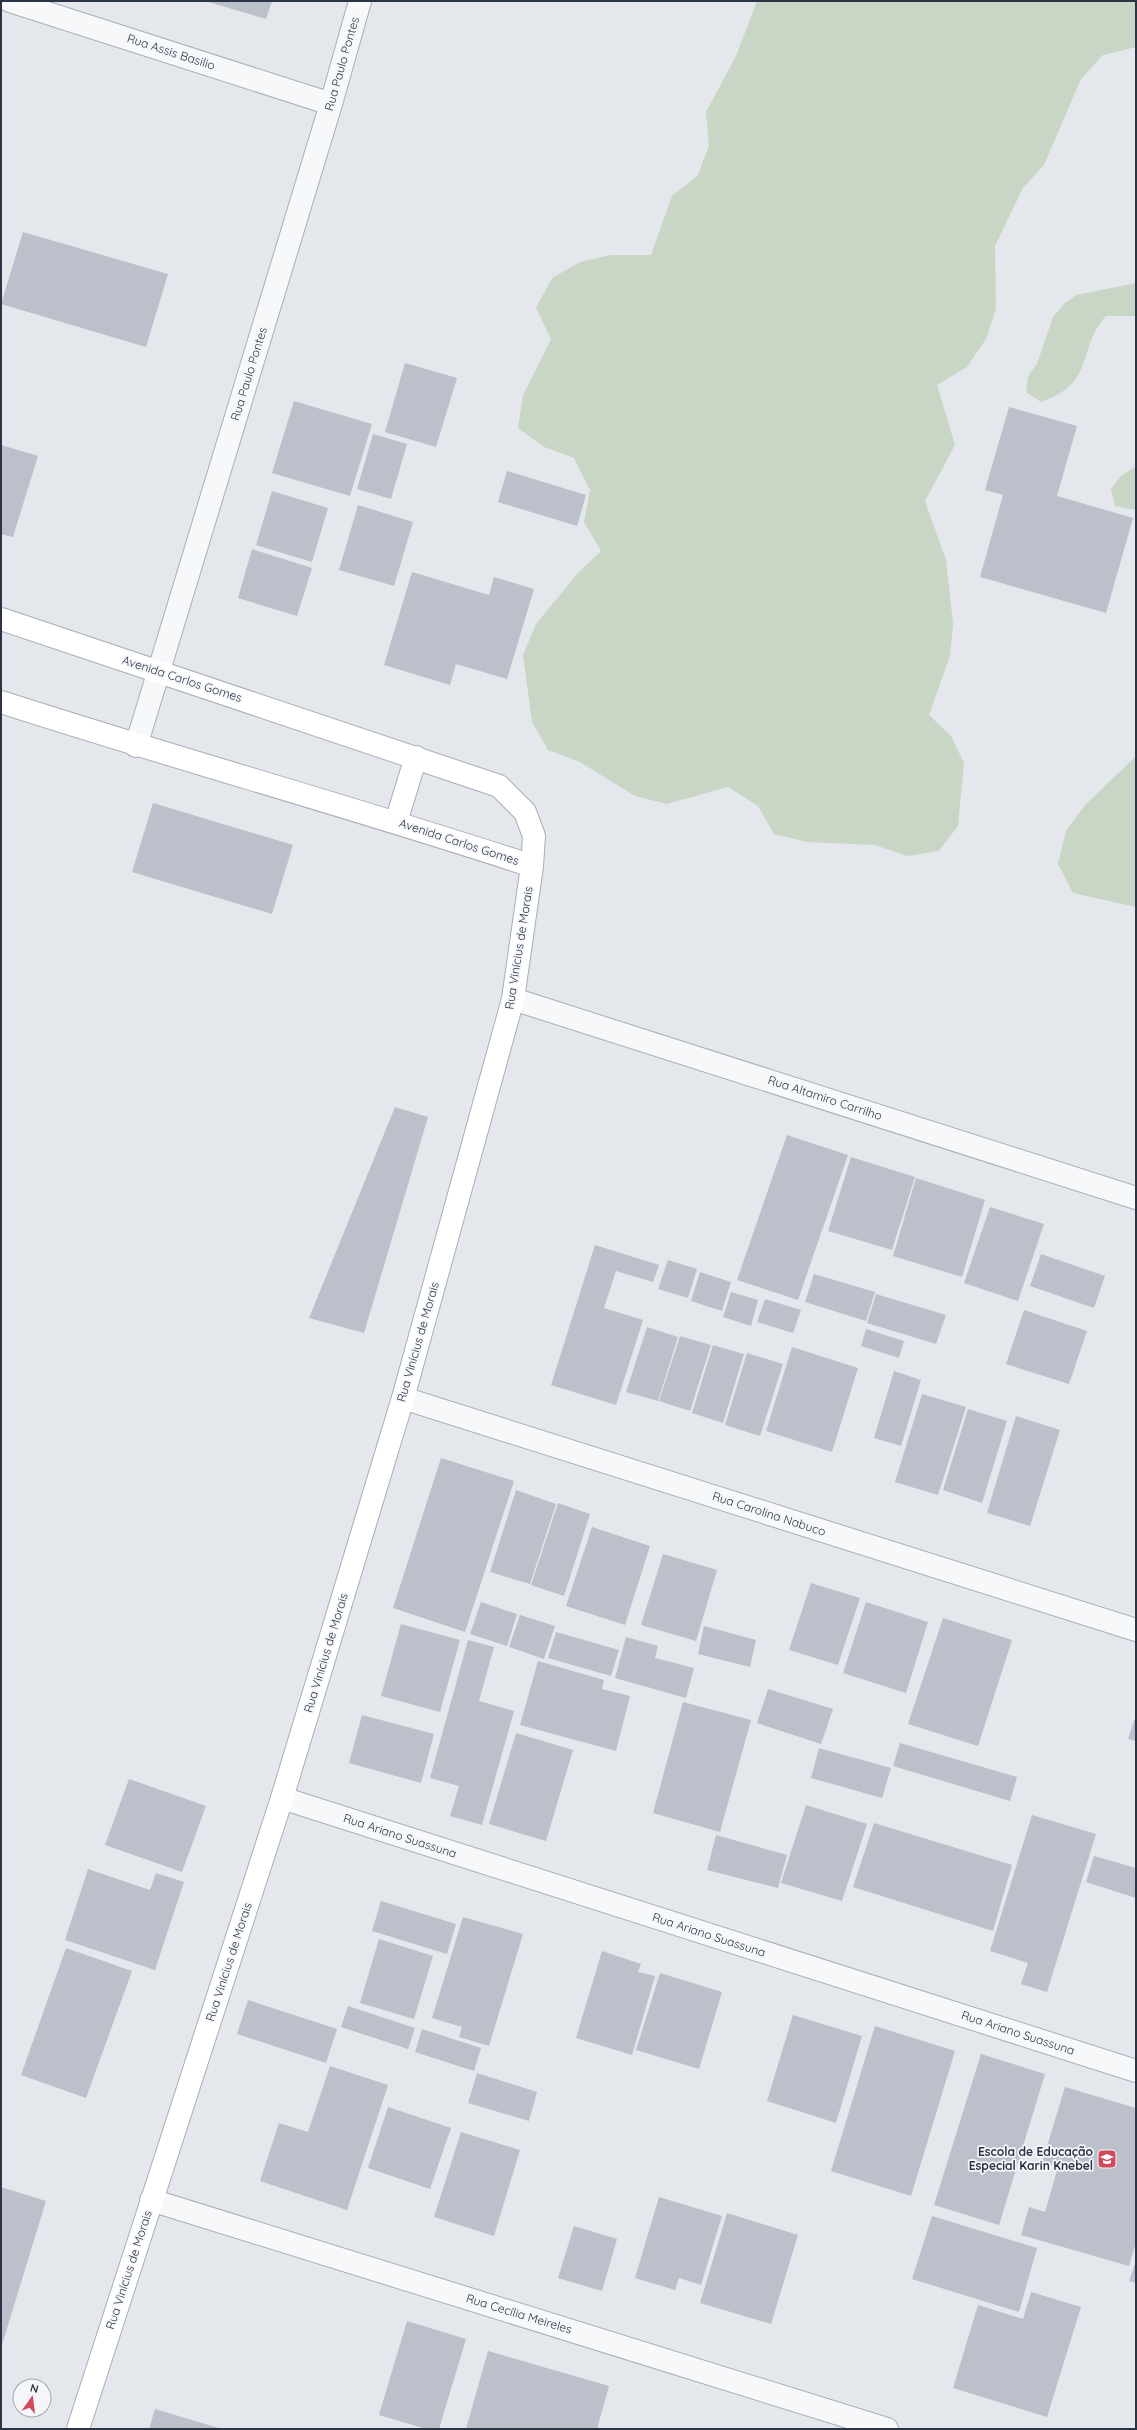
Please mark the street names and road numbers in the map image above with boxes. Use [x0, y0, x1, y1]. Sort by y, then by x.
street label: Rua Paulo Pontes [321, 15, 362, 113]
street label: Rua Assis Basilio [125, 30, 217, 73]
street label: Rua Paulo Pontes [227, 325, 270, 423]
street label: Avenida Carlos Gomes [120, 652, 244, 705]
street label: Avenida Carlos Gomes [397, 815, 521, 868]
street label: Rua Vinícius de Morais [501, 885, 536, 1010]
street label: Rua Altamiro Carrilho [766, 1072, 884, 1123]
street label: Rua Vinícius de Morais [393, 1280, 442, 1404]
street label: Rua Carolina Nabuco [711, 1488, 828, 1539]
street label: Rua Vinícius de Morais [300, 1591, 351, 1714]
street label: Rua Ariano Suassuna [342, 1810, 459, 1861]
street label: Rua Vinícius de Morais [202, 1900, 255, 2023]
street label: Rua Ariano Suassuna [651, 1909, 768, 1960]
street label: Rua Ariano Suassuna [960, 2007, 1077, 2058]
street label: Rua Vinícius de Morais [102, 2208, 155, 2331]
street label: Rua Cecília Meireles [464, 2290, 574, 2337]

